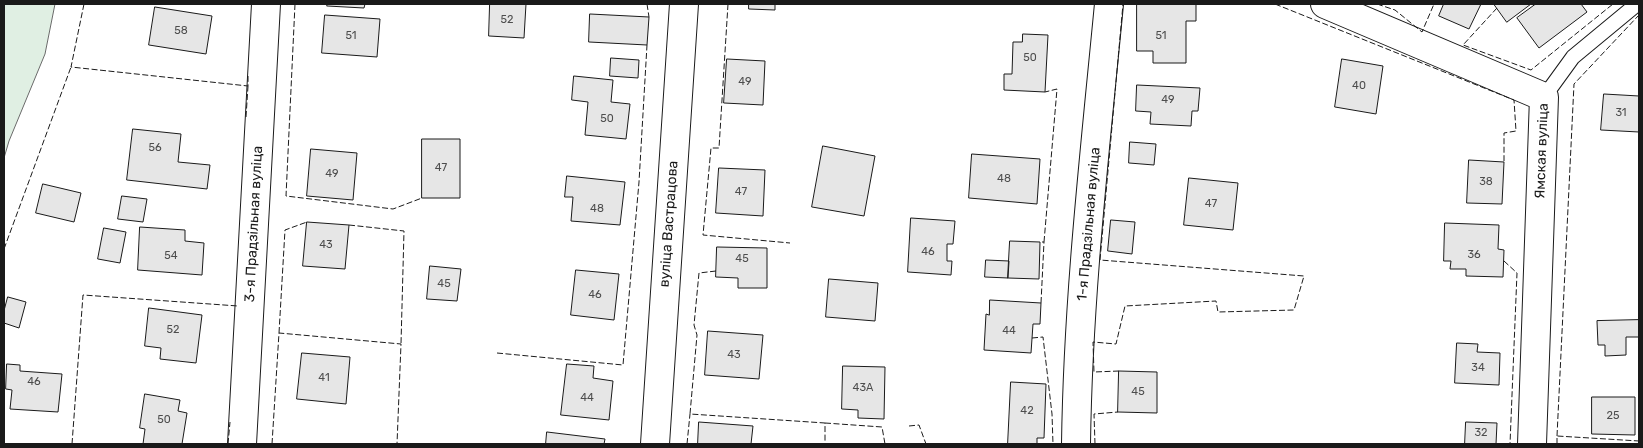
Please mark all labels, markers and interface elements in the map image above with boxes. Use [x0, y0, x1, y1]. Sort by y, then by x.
house number: 52 [501, 13, 513, 27]
house number: 58 [174, 24, 188, 38]
house number: 51 [345, 29, 357, 43]
house number: 51 [1155, 29, 1167, 43]
house number: 50 [1023, 51, 1037, 65]
house number: 49 [738, 75, 752, 89]
house number: 40 [1352, 79, 1366, 93]
house number: 49 [1161, 93, 1175, 107]
street label: Ямская вуліца [1532, 103, 1552, 199]
house number: 31 [1615, 106, 1627, 120]
house number: 50 [600, 112, 614, 126]
house number: 56 [148, 141, 162, 155]
street label: 3-я Прадзільная вуліца [242, 145, 266, 303]
street label: 1-я Прадзільная вуліца [1074, 146, 1104, 302]
street label: вуліца Вастрацова [656, 160, 682, 288]
house number: 47 [435, 161, 447, 175]
house number: 49 [325, 167, 339, 181]
house number: 48 [997, 172, 1011, 186]
house number: 38 [1479, 175, 1493, 189]
house number: 47 [735, 185, 747, 199]
house number: 47 [1205, 197, 1217, 211]
house number: 48 [590, 202, 604, 216]
house number: 43 [319, 238, 333, 252]
house number: 46 [921, 245, 935, 259]
house number: 36 [1467, 248, 1481, 262]
house number: 54 [164, 249, 178, 263]
house number: 45 [735, 252, 749, 266]
house number: 45 [437, 277, 451, 291]
house number: 46 [588, 288, 602, 302]
house number: 52 [167, 323, 179, 337]
house number: 44 [1002, 324, 1016, 338]
house number: 43 [727, 348, 741, 362]
house number: 34 [1471, 361, 1485, 375]
house number: 41 [318, 371, 330, 385]
house number: 46 [27, 375, 41, 389]
house number: 43А [853, 381, 873, 395]
house number: 45 [1131, 385, 1145, 399]
house number: 44 [580, 391, 594, 405]
house number: 42 [1020, 404, 1034, 418]
house number: 25 [1607, 409, 1619, 423]
house number: 50 [157, 413, 171, 427]
house number: 32 [1474, 426, 1488, 440]

